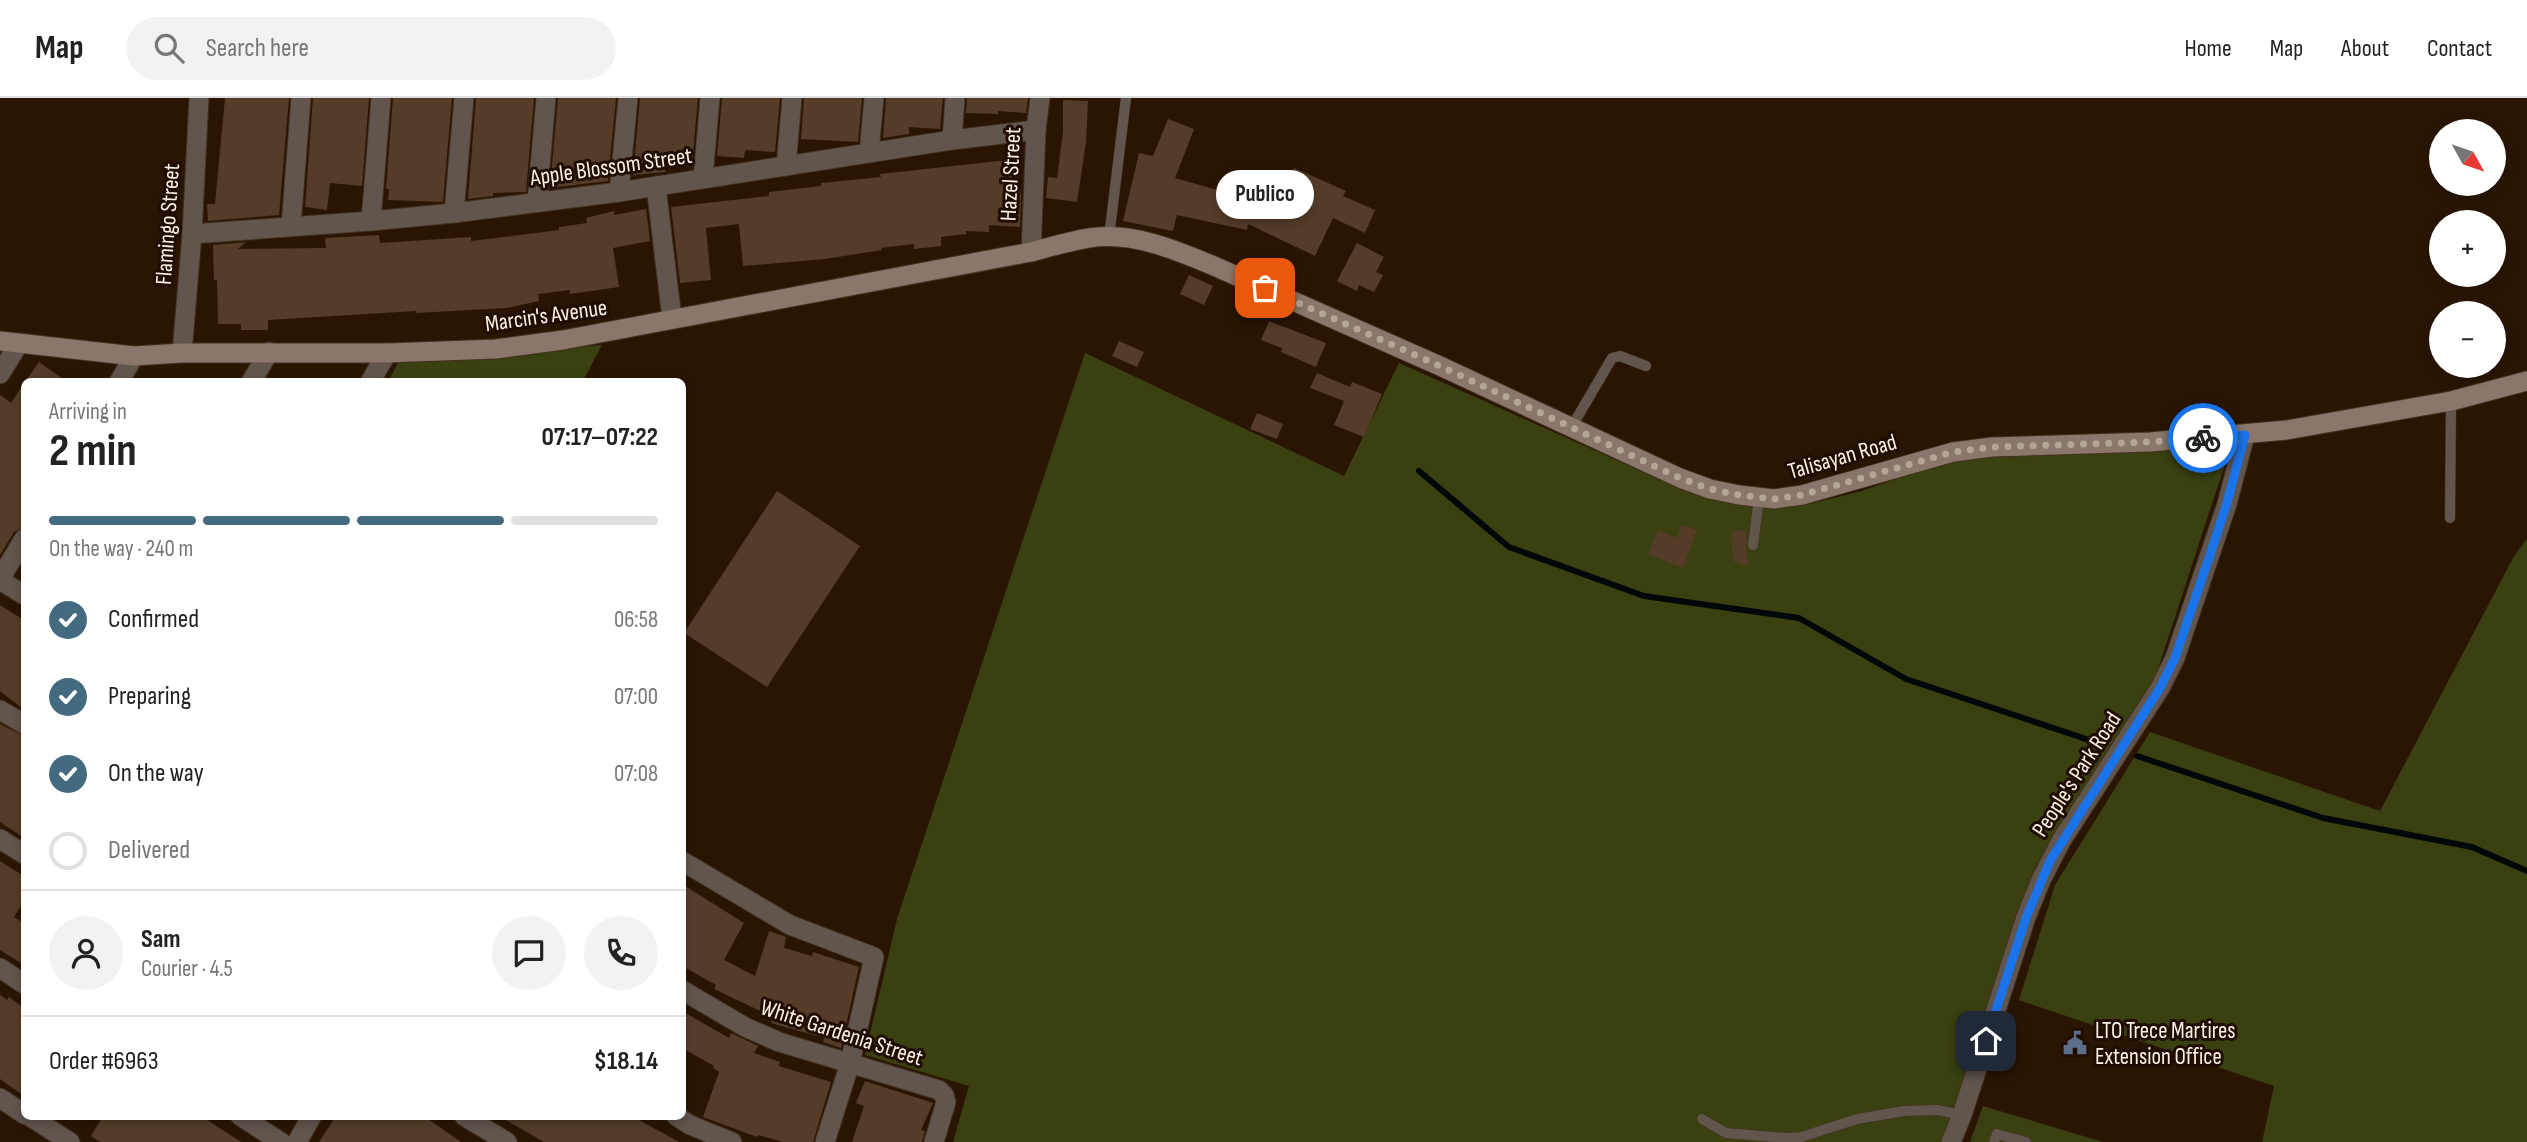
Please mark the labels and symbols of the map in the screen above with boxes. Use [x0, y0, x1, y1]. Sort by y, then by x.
north arrow [2429, 119, 2506, 196]
street label: Hazel Street [995, 126, 1027, 222]
street label: Apple Blossom Street [527, 142, 694, 192]
street label: Flamingo Street [150, 162, 186, 286]
callout: Publico [1216, 169, 1314, 218]
pin [1235, 258, 1295, 318]
street label: Marcin's Avenue [483, 294, 609, 338]
courier [2168, 403, 2238, 473]
street label: Talisayan Road [1785, 428, 1900, 486]
street label: People's Park Road [2026, 707, 2127, 842]
street label: White Gardenia Street [757, 993, 927, 1072]
pin [1956, 1011, 2016, 1071]
place label: LTO Trece Martires Extension Office [2095, 1017, 2236, 1071]
public building icon: LTO Trece Martires Extension Office [2061, 1029, 2089, 1057]

